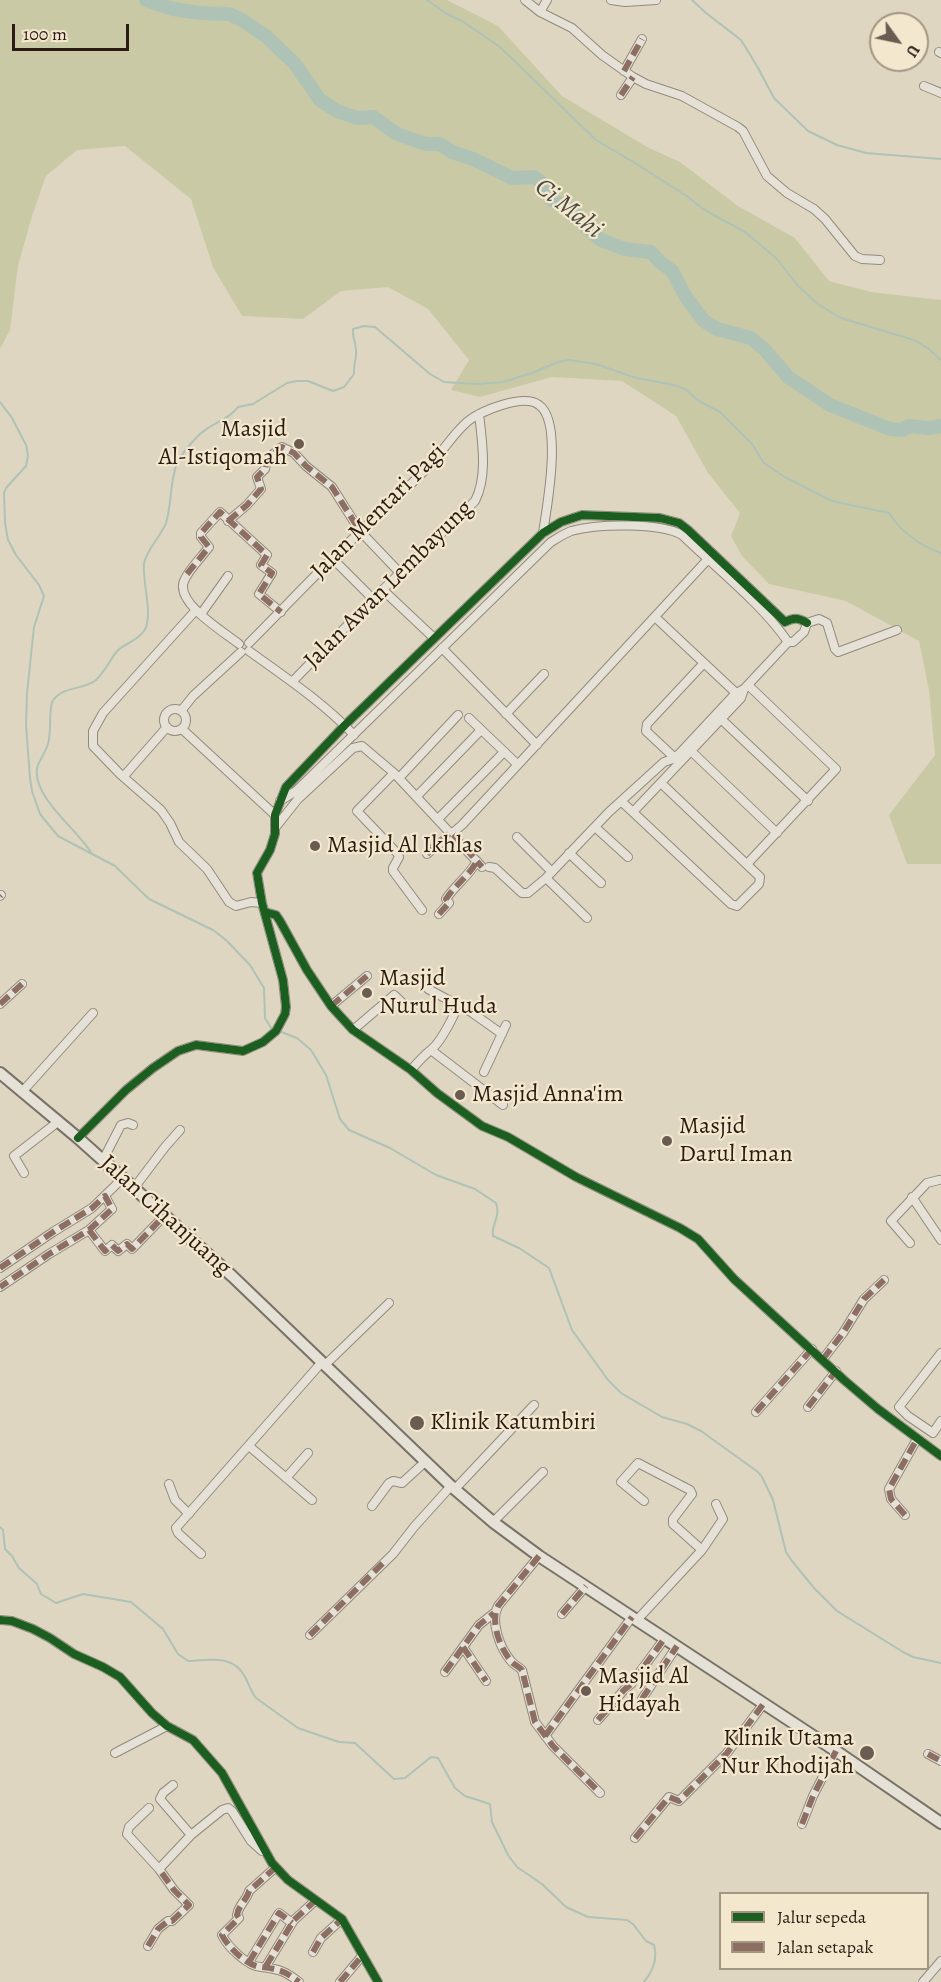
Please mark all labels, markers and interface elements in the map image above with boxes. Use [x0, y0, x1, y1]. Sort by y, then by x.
scale bar [15, 12, 132, 50]
north arrow [869, 12, 929, 72]
text: 100 m [23, 22, 67, 46]
text: U [900, 40, 925, 61]
water label: Ci Mahi [528, 172, 608, 246]
place label: Masjid Al-Istiqomah [158, 416, 287, 472]
marker: Masjid Al-Istiqomah [292, 437, 306, 451]
street label: Jalan Mentari Pagi [305, 438, 453, 586]
street label: Jalan Awan Lembayung [299, 495, 479, 675]
place label: Masjid Al Ikhlas [327, 832, 483, 860]
marker: Masjid Al Ikhlas [308, 839, 322, 853]
place label: Masjid Nurul Huda [379, 965, 497, 1021]
marker: Masjid Nurul Huda [360, 986, 374, 1000]
place label: Masjid Anna'im [472, 1081, 623, 1109]
marker: Masjid Anna'im [453, 1088, 467, 1102]
place label: Masjid Darul Iman [679, 1113, 793, 1169]
marker: Masjid Darul Iman [660, 1134, 674, 1148]
street label: Jalan Cihanjuang [93, 1149, 237, 1283]
place label: Klinik Katumbiri [430, 1409, 596, 1437]
marker: Klinik Katumbiri [408, 1414, 426, 1432]
place label: Masjid Al Hidayah [598, 1663, 689, 1719]
marker: Masjid Al Hidayah [579, 1684, 593, 1698]
place label: Klinik Utama Nur Khodijah [720, 1725, 854, 1781]
marker: Klinik Utama Nur Khodijah [858, 1744, 876, 1762]
legend [719, 1892, 929, 1970]
text: Jalur sepeda [777, 1905, 866, 1929]
text: Jalan setapak [777, 1935, 873, 1959]

